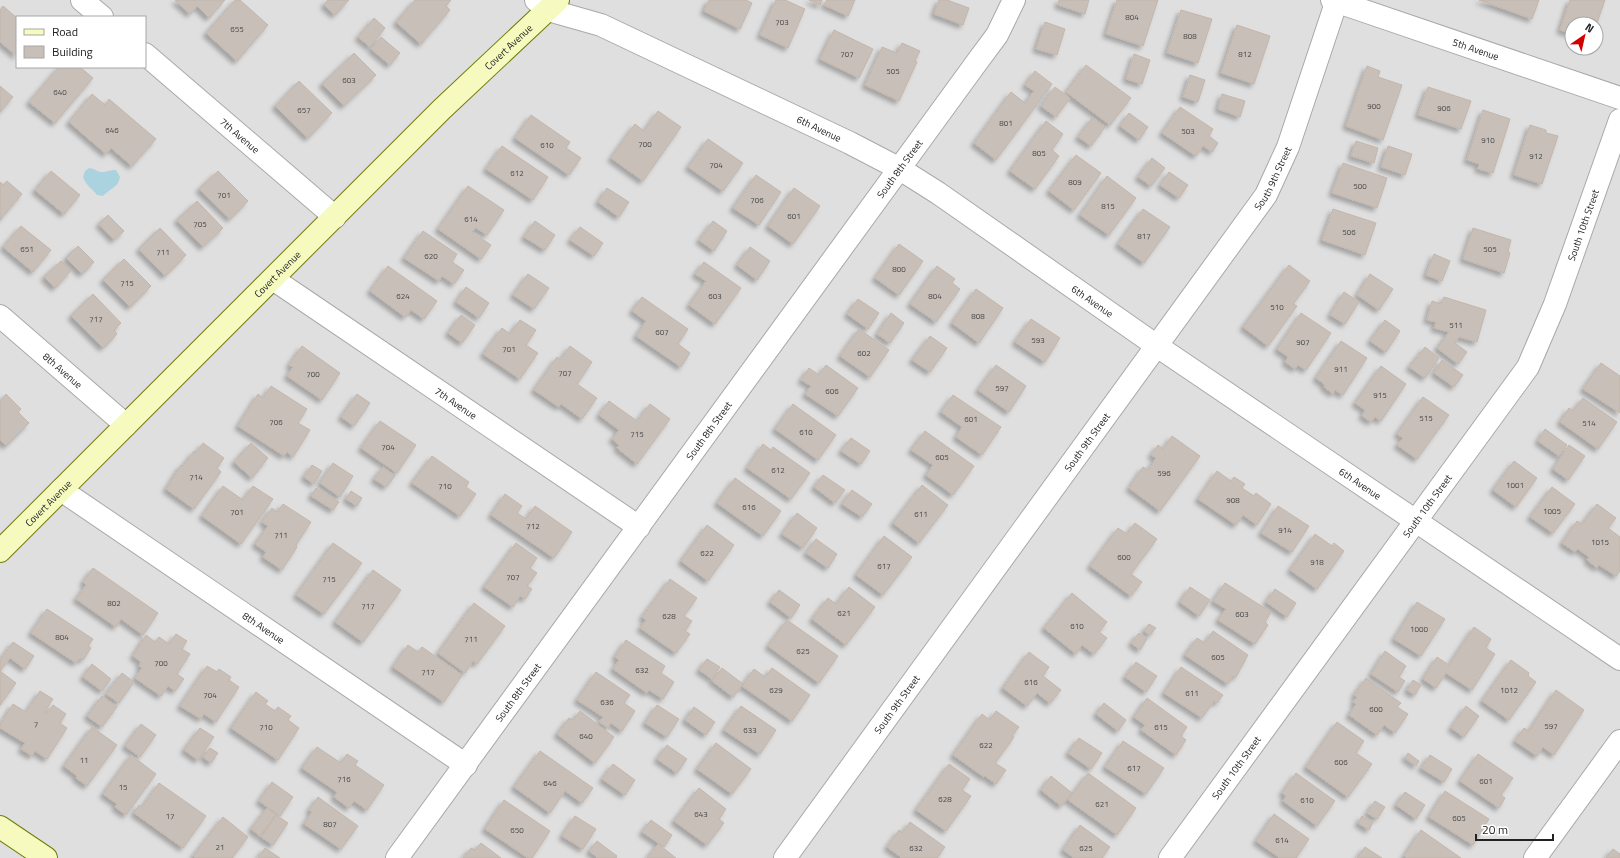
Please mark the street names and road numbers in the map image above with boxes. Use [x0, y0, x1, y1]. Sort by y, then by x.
street label: Covert Avenue [481, 21, 536, 73]
street label: 5th Avenue [1451, 35, 1501, 64]
street label: 6th Avenue [794, 112, 844, 146]
street label: 7th Avenue [216, 114, 263, 157]
street label: South 8th Street [873, 136, 927, 201]
street label: South 9th Street [1250, 144, 1295, 213]
street label: South 10th Street [1564, 187, 1603, 263]
street label: Covert Avenue [251, 247, 304, 301]
street label: 6th Avenue [1068, 281, 1116, 321]
street label: 8th Avenue [39, 349, 86, 392]
street label: 7th Avenue [432, 384, 480, 423]
street label: South 8th Street [682, 398, 736, 463]
street label: South 9th Street [1061, 409, 1114, 475]
street label: 6th Avenue [1336, 464, 1384, 503]
street label: South 10th Street [1399, 471, 1456, 541]
street label: Covert Avenue [22, 476, 75, 530]
street label: 8th Avenue [239, 608, 287, 648]
street label: South 8th Street [492, 660, 545, 725]
street label: South 9th Street [870, 672, 924, 737]
street label: South 10th Street [1208, 733, 1265, 803]

